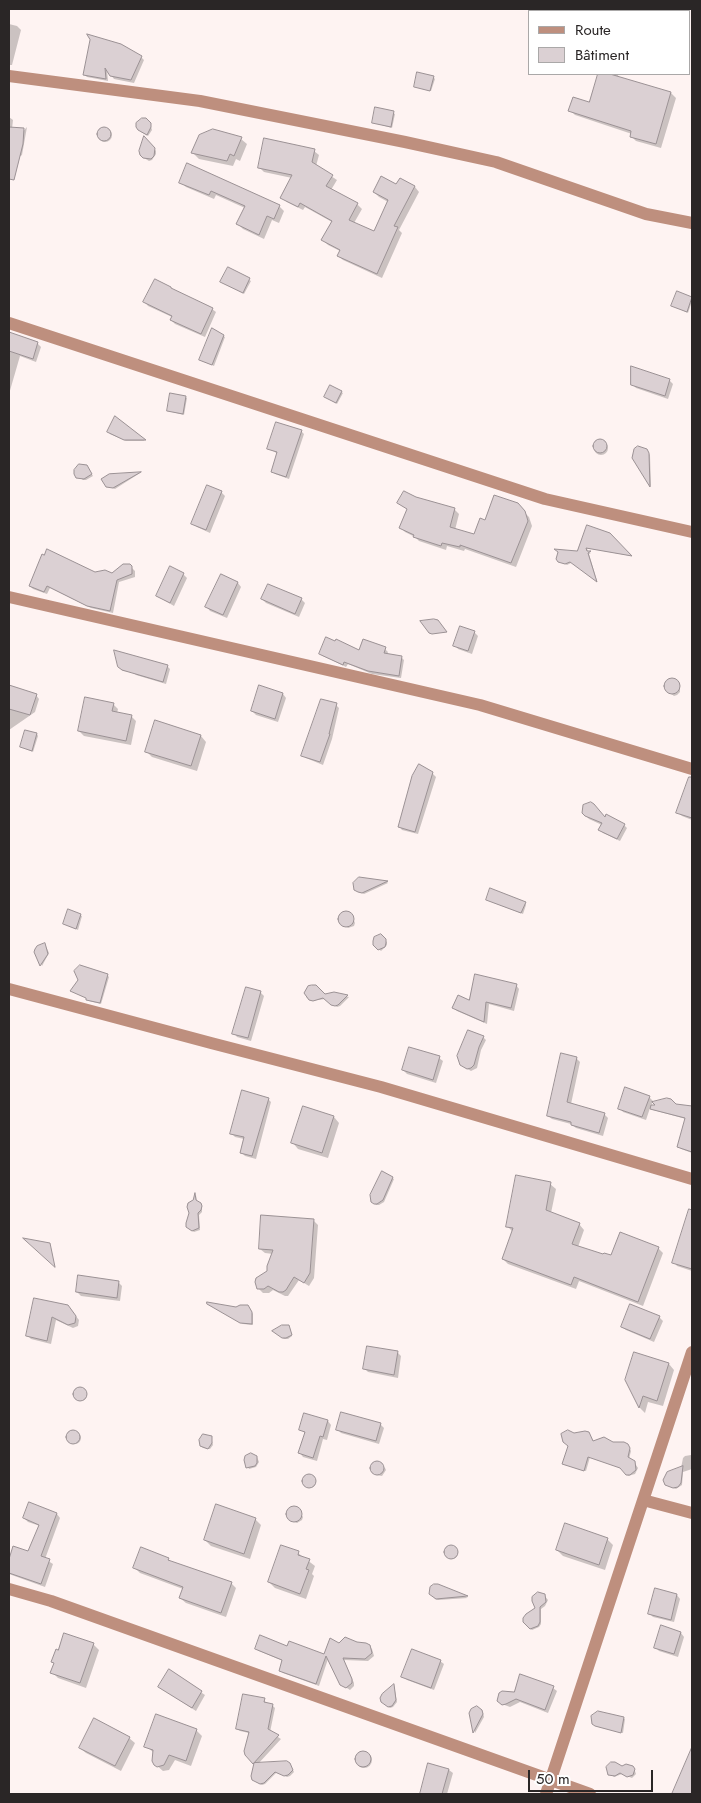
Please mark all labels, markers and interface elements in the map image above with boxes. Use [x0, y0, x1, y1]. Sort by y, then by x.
legend [528, 10, 691, 75]
text: Route [575, 19, 611, 41]
text: Bâtiment [575, 44, 629, 66]
scale bar [531, 1760, 656, 1792]
text: 50 m [536, 1768, 570, 1790]

